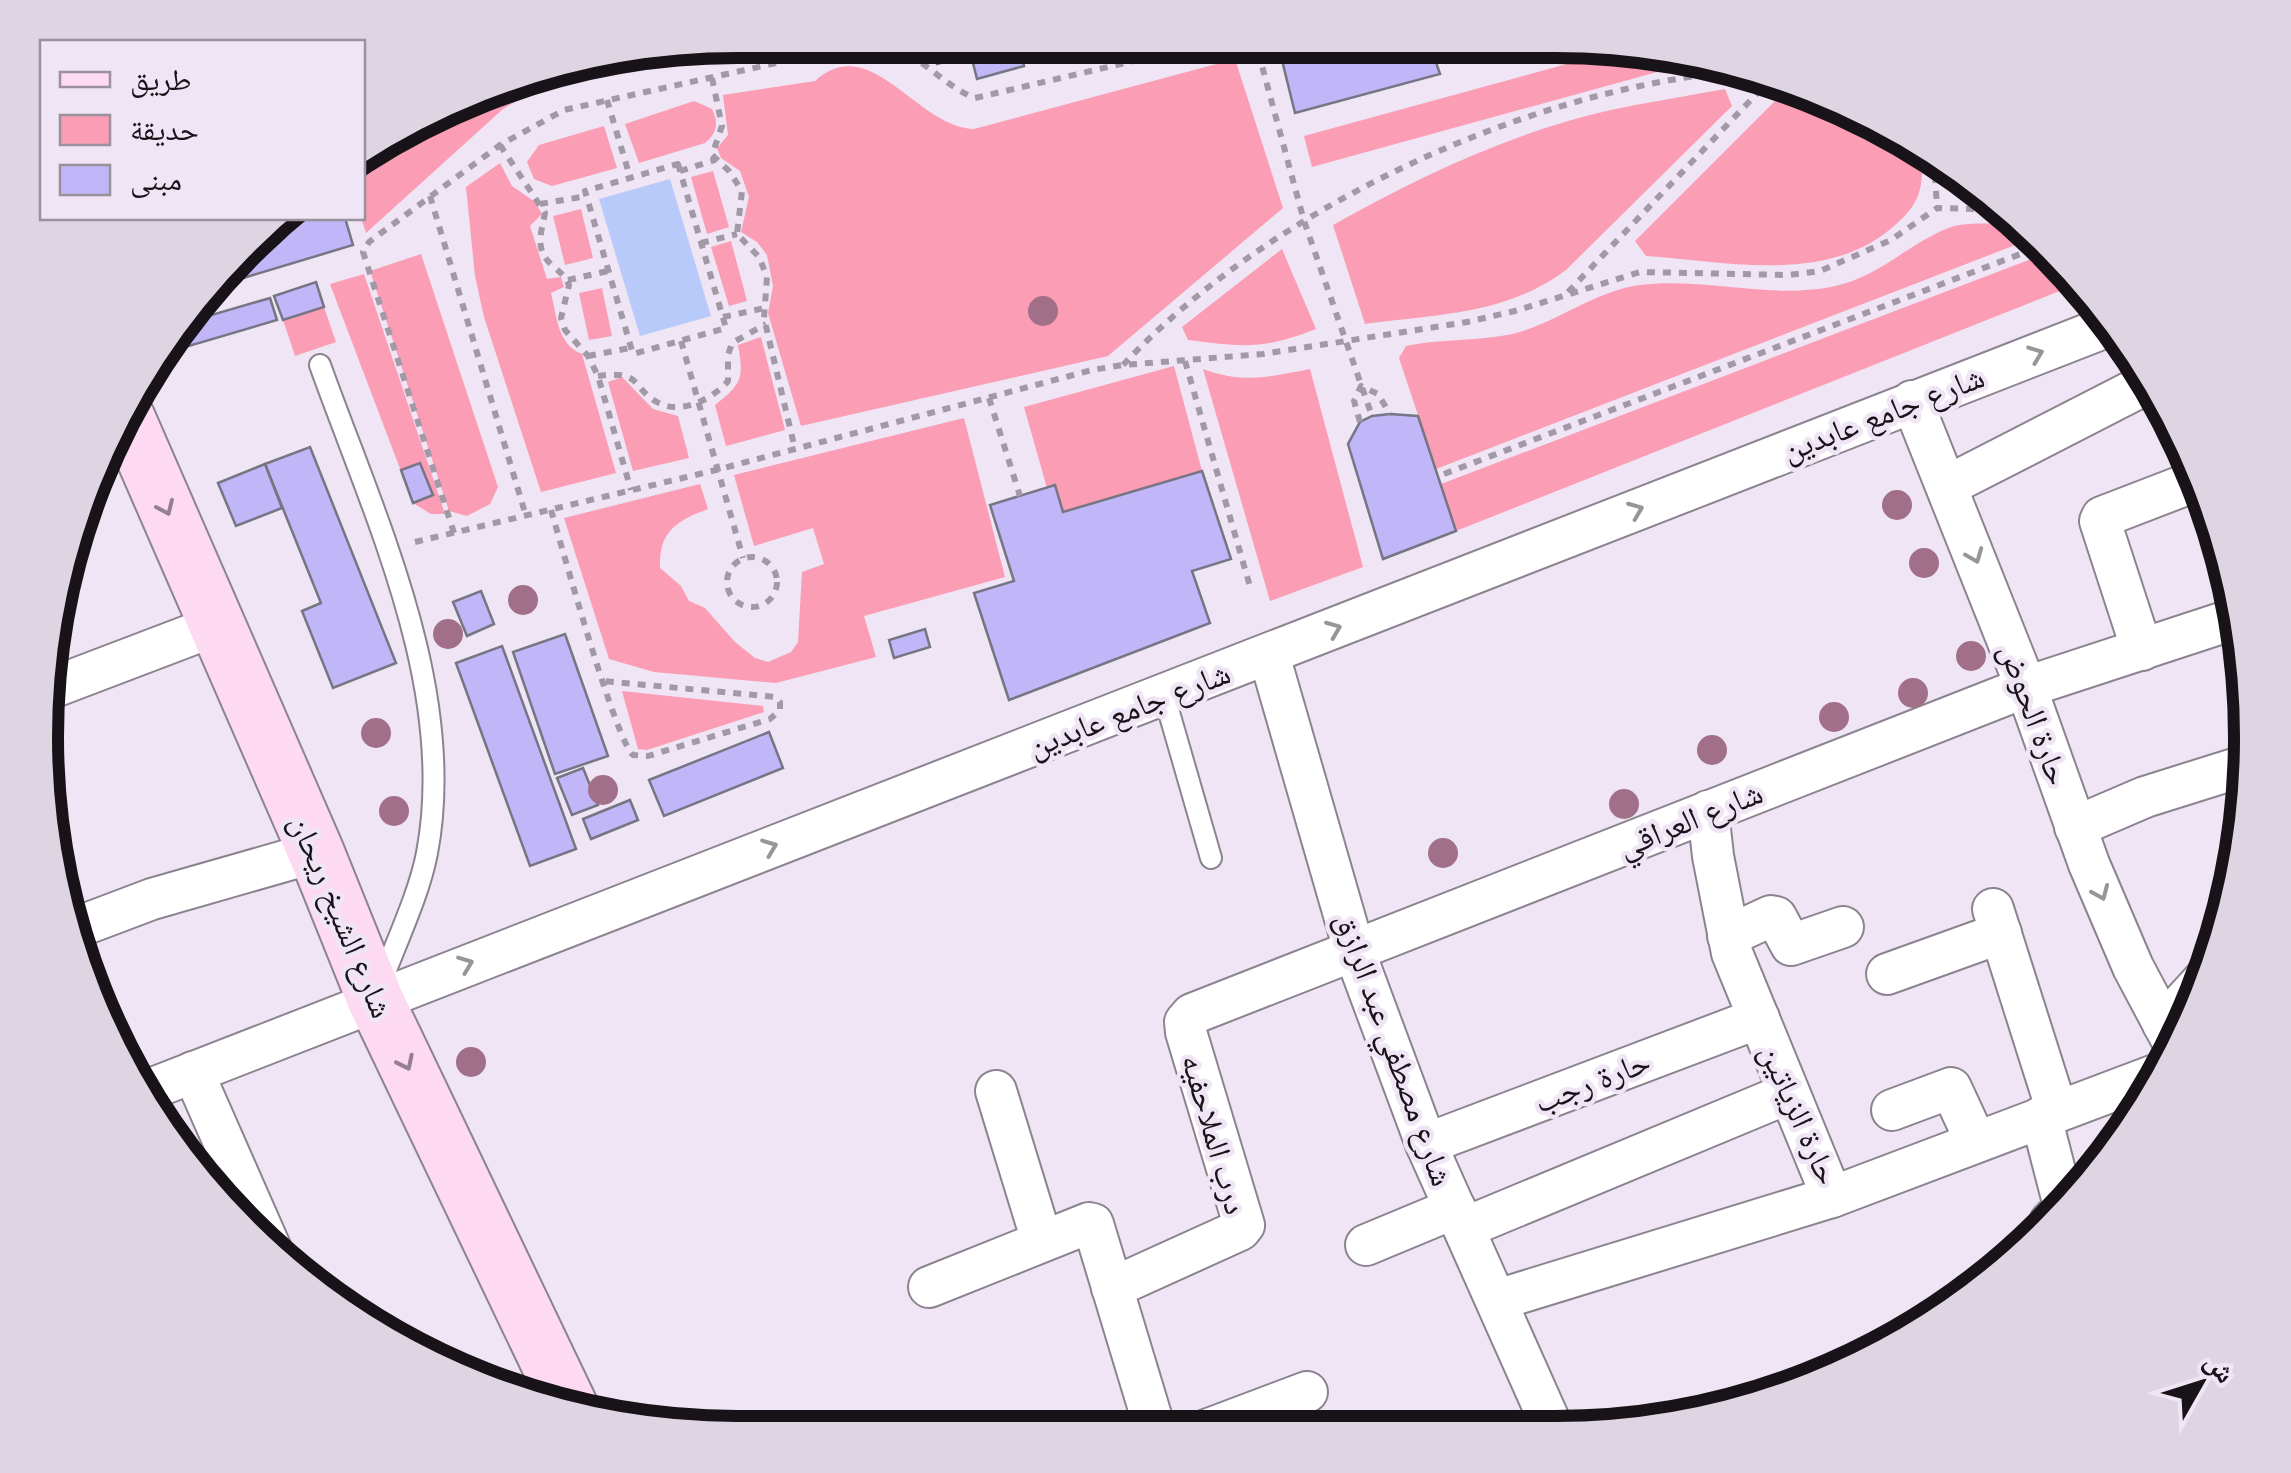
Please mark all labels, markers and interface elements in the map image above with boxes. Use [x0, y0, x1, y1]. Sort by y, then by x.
legend [40, 40, 365, 220]
text: طريق [130, 62, 191, 98]
text: حديقة [130, 112, 199, 147]
text: مبنى [130, 162, 182, 198]
one-way arrow [2026, 345, 2044, 365]
street label: شارع جامع عابدين [1777, 357, 1990, 470]
one-way arrow [154, 498, 174, 516]
one-way arrow [1627, 501, 1644, 521]
one-way arrow [1963, 547, 1983, 564]
one-way arrow [1324, 621, 1342, 641]
street label: حارة الحوض [1990, 638, 2078, 790]
street label: شارع جامع عابدين [1023, 653, 1236, 766]
street label: شارع العراقي [1612, 773, 1770, 871]
street label: شارع الشيخ ريحان [281, 809, 401, 1024]
one-way arrow [760, 838, 777, 859]
one-way arrow [2089, 883, 2109, 901]
street label: شارع مصطفي عبد الرازق [1322, 907, 1462, 1193]
one-way arrow [457, 955, 474, 976]
street label: حارة الزياتين [1751, 1038, 1847, 1191]
street label: حارة رجب [1529, 1042, 1655, 1120]
street label: درب الملاحفيه [1175, 1050, 1255, 1218]
one-way arrow [394, 1053, 414, 1071]
north arrow [2151, 1333, 2251, 1433]
text: ش [2198, 1346, 2242, 1390]

